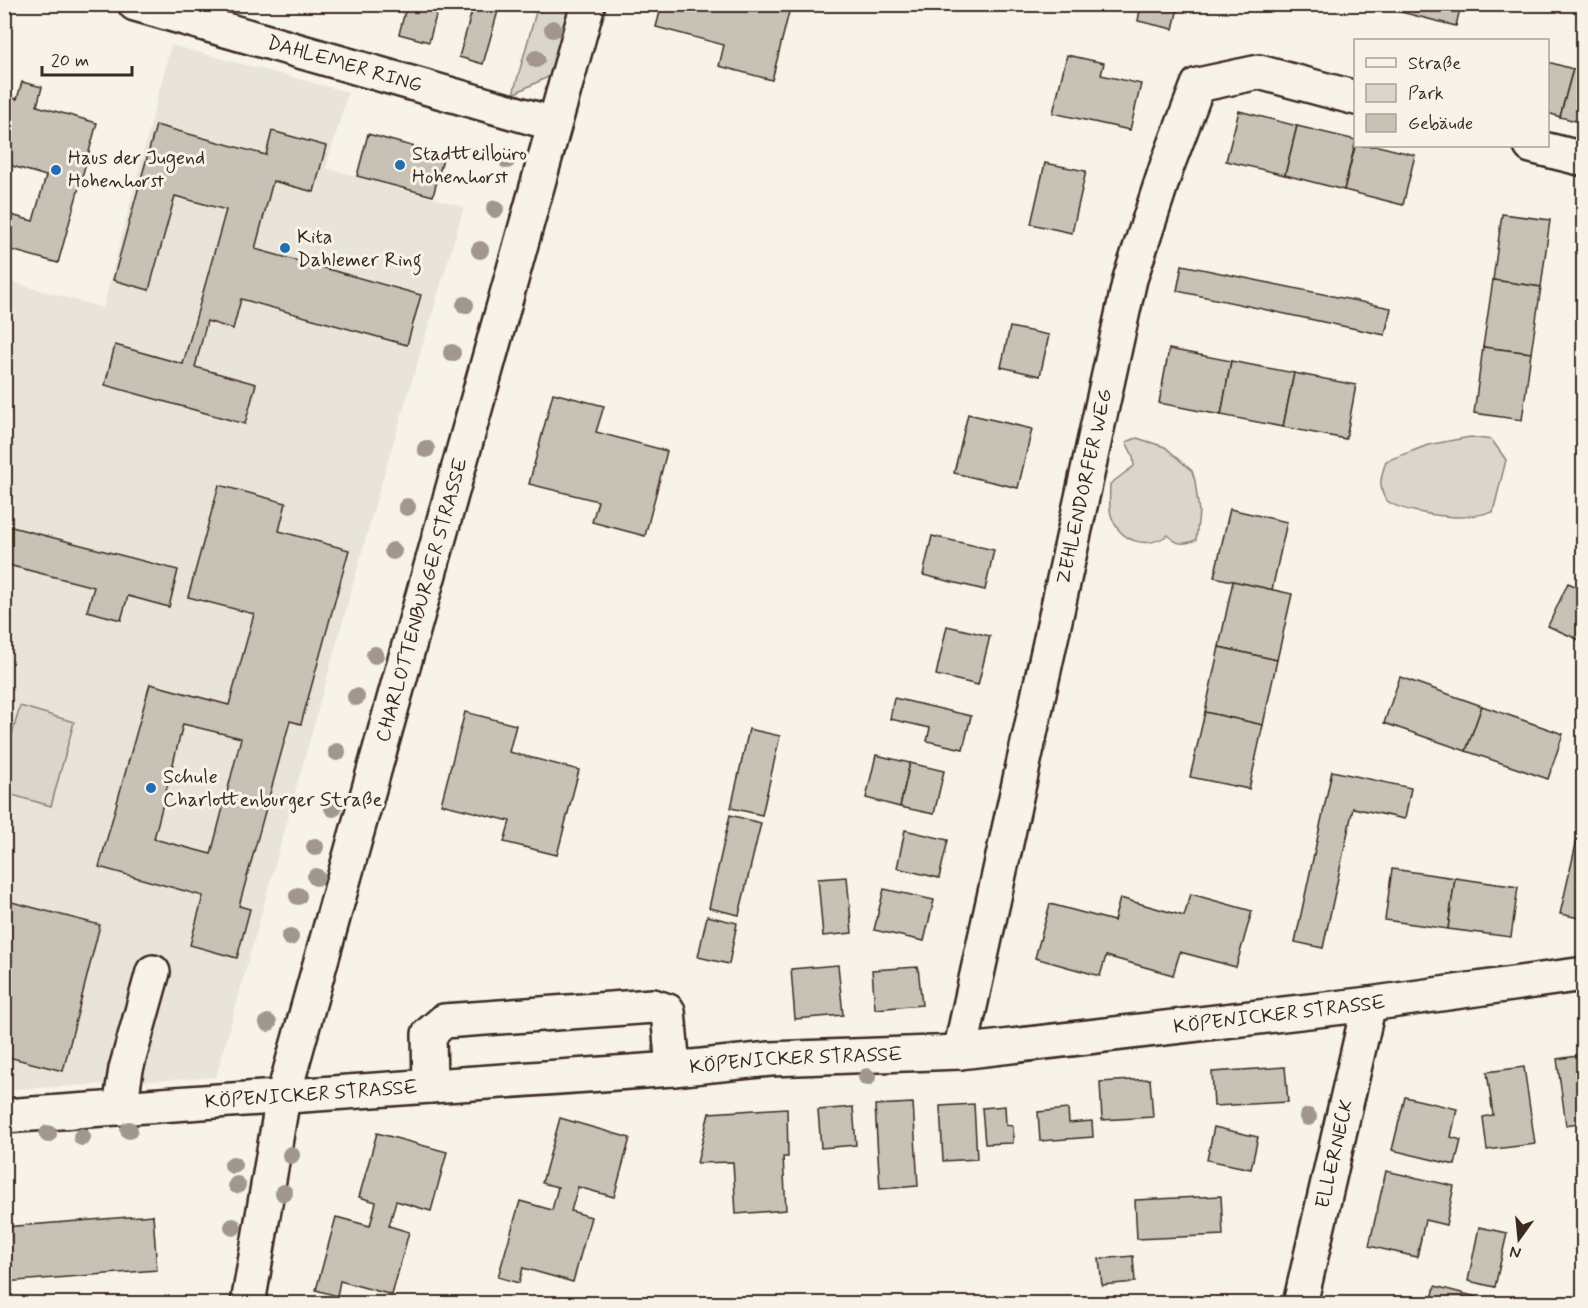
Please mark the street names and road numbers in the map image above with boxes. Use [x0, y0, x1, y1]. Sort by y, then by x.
street label: DAHLEMER RING [264, 29, 425, 99]
street label: ZEHLENDORFER WEG [1050, 386, 1119, 587]
street label: CHARLOTTENBURGER STRASSE [369, 454, 474, 745]
street label: KÖPENICKER STRASSE [1172, 988, 1387, 1040]
street label: KÖPENICKER STRASSE [688, 1041, 903, 1081]
street label: KÖPENICKER STRASSE [204, 1073, 418, 1115]
street label: ELLERNECK [1309, 1097, 1360, 1211]

